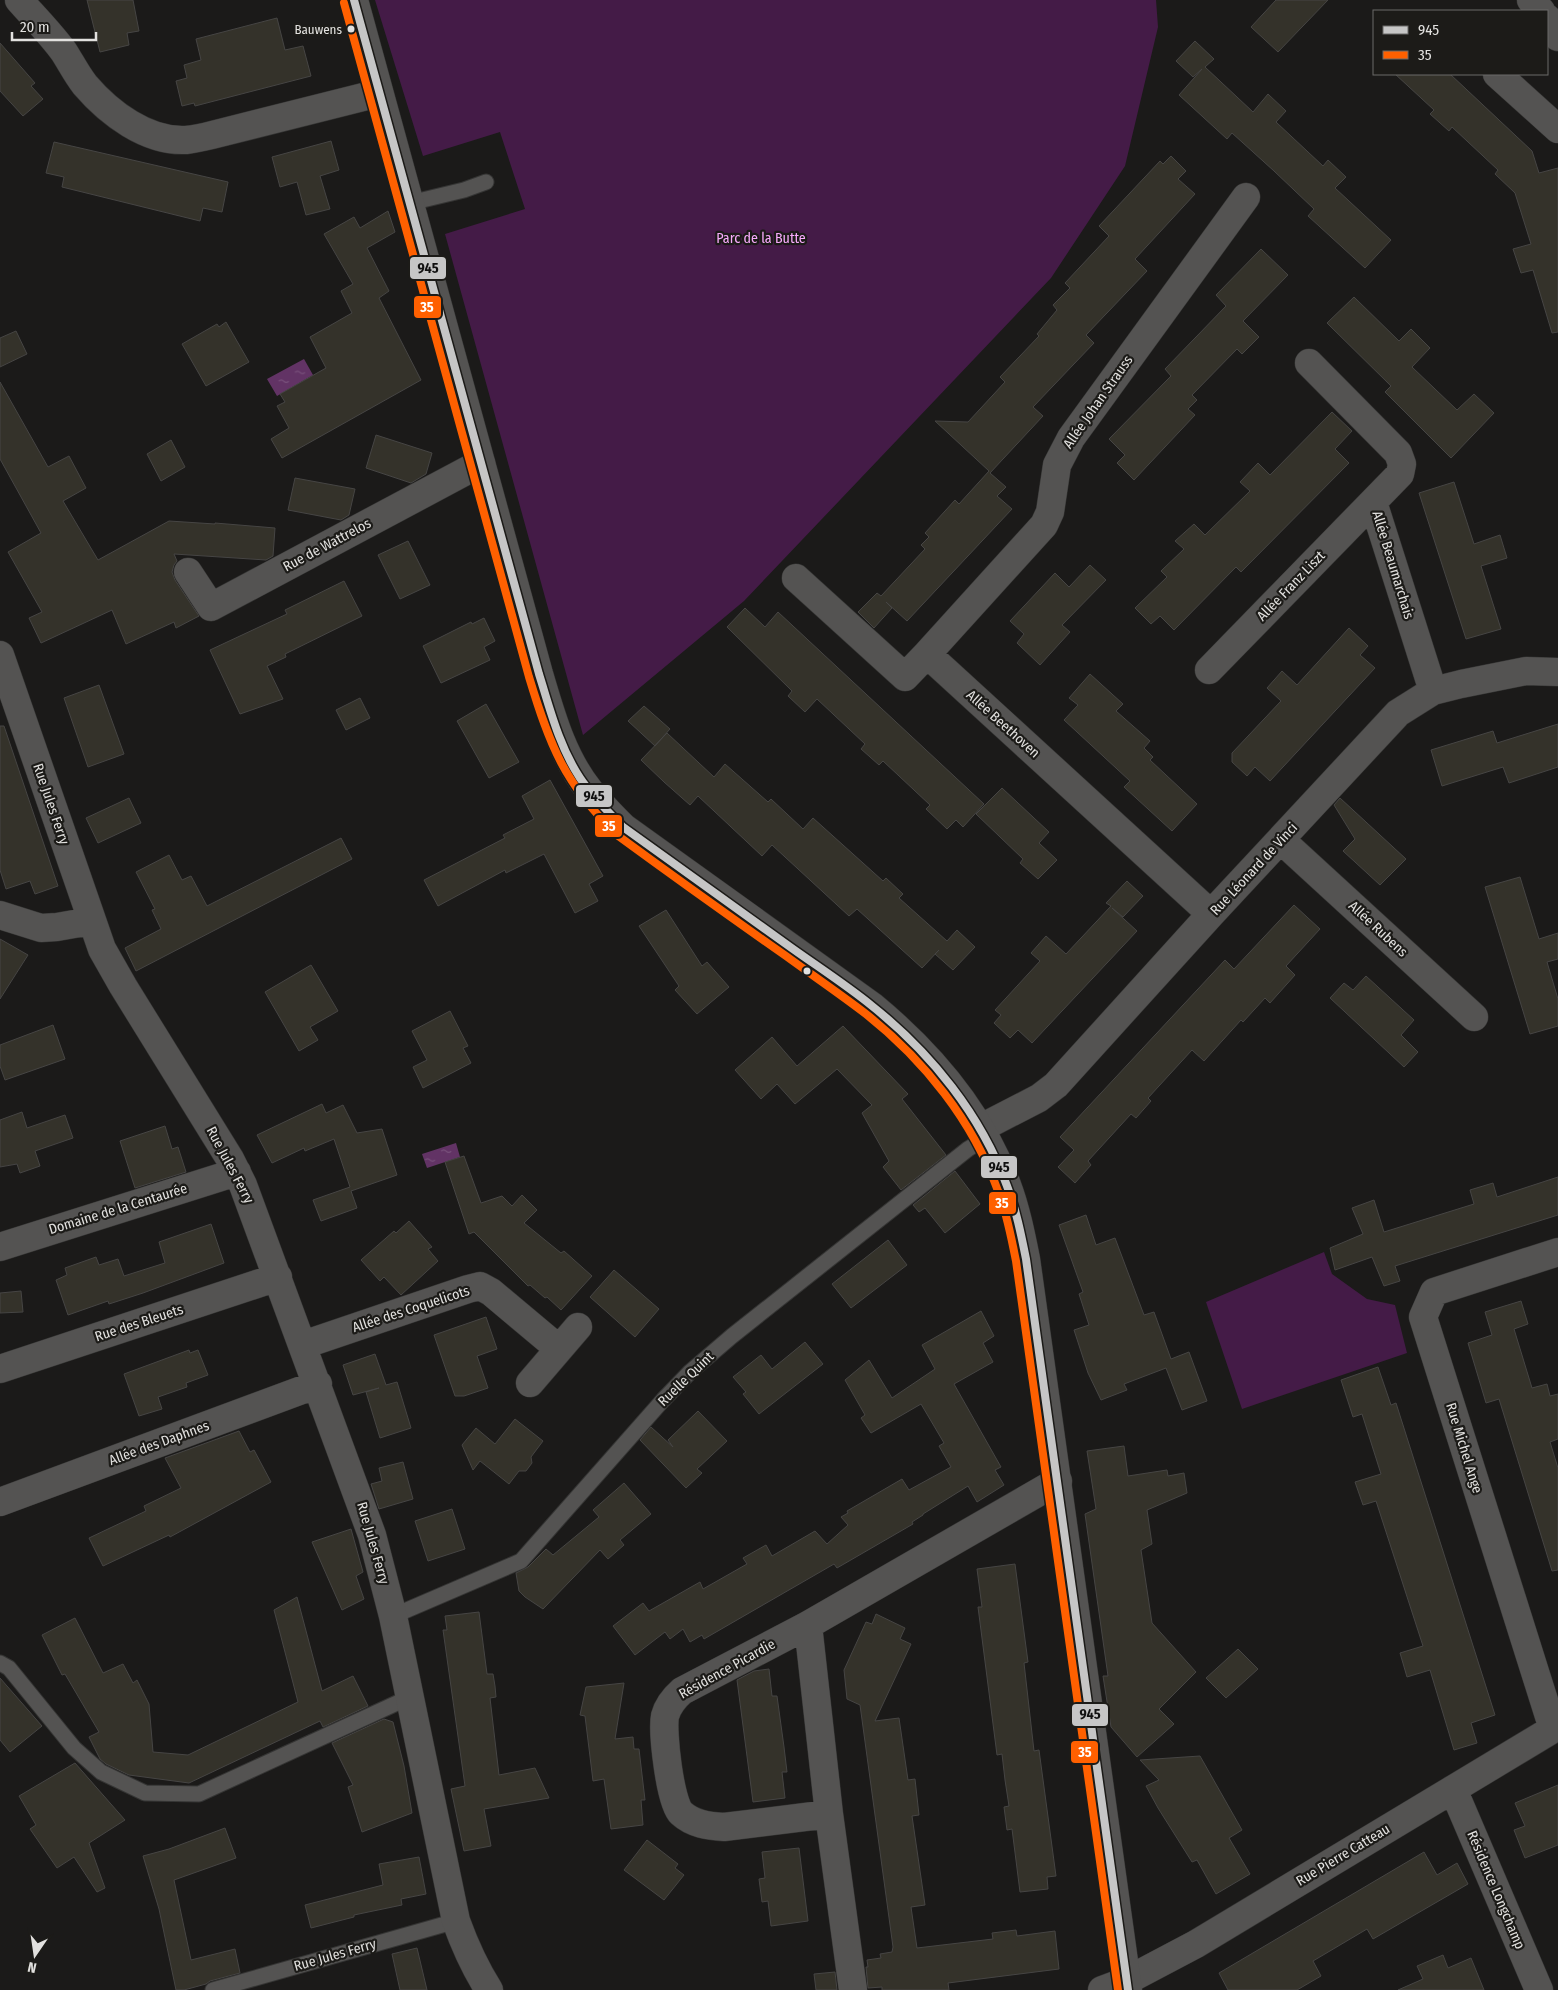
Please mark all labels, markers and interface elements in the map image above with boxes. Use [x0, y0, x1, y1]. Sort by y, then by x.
scale bar [12, 10, 96, 42]
legend [1373, 10, 1548, 75]
text: 20 m [20, 18, 50, 36]
text: 945 [1418, 21, 1439, 39]
place label: Bauwens [294, 22, 342, 37]
marker: Bauwens [346, 24, 356, 34]
text: 35 [1418, 46, 1432, 64]
park label: Parc de la Butte [716, 230, 806, 247]
line badge: 945 [409, 256, 447, 280]
text: 945 [417, 260, 439, 277]
line badge: 35 [413, 295, 442, 319]
text: 35 [419, 299, 434, 316]
street label: Allée Johan Strauss [1060, 352, 1136, 452]
street label: Allée Beaumarchais [1368, 509, 1418, 621]
street label: Rue de Wattrelos [280, 515, 374, 575]
street label: Allée Franz Liszt [1253, 547, 1329, 625]
street label: Allée Beethoven [963, 687, 1043, 761]
street label: Rue Jules Ferry [29, 761, 73, 848]
line badge: 945 [575, 784, 613, 808]
text: 945 [583, 788, 605, 805]
line badge: 35 [594, 814, 623, 838]
text: 35 [601, 818, 616, 835]
street label: Rue Léonard de Vinci [1207, 819, 1301, 919]
street label: Allée Rubens [1345, 897, 1411, 961]
unlabelled marker [802, 966, 812, 976]
street label: Rue Jules Ferry [203, 1124, 258, 1207]
line badge: 945 [980, 1155, 1018, 1179]
text: 945 [988, 1159, 1010, 1176]
street label: Domaine de la Centaurée [47, 1180, 189, 1238]
line badge: 35 [988, 1191, 1017, 1215]
text: 35 [994, 1195, 1009, 1212]
street label: Allée des Coquelicots [350, 1282, 472, 1336]
street label: Rue des Bleuets [93, 1301, 185, 1345]
street label: Ruelle Quint [655, 1348, 718, 1410]
street label: Rue Michel Ange [1442, 1401, 1486, 1495]
street label: Allée des Daphnes [107, 1417, 211, 1469]
street label: Rue Jules Ferry [353, 1500, 393, 1587]
street label: Résidence Picardie [676, 1635, 778, 1703]
line badge: 945 [1071, 1703, 1109, 1727]
text: 945 [1079, 1706, 1101, 1723]
line badge: 35 [1070, 1740, 1099, 1764]
text: 35 [1077, 1744, 1092, 1761]
street label: Rue Pierre Catteau [1293, 1820, 1393, 1890]
street label: Résidence Longchamp [1463, 1828, 1529, 1952]
north arrow [10, 1930, 60, 1980]
street label: Rue Jules Ferry [292, 1935, 379, 1975]
text: N [26, 1958, 38, 1976]

